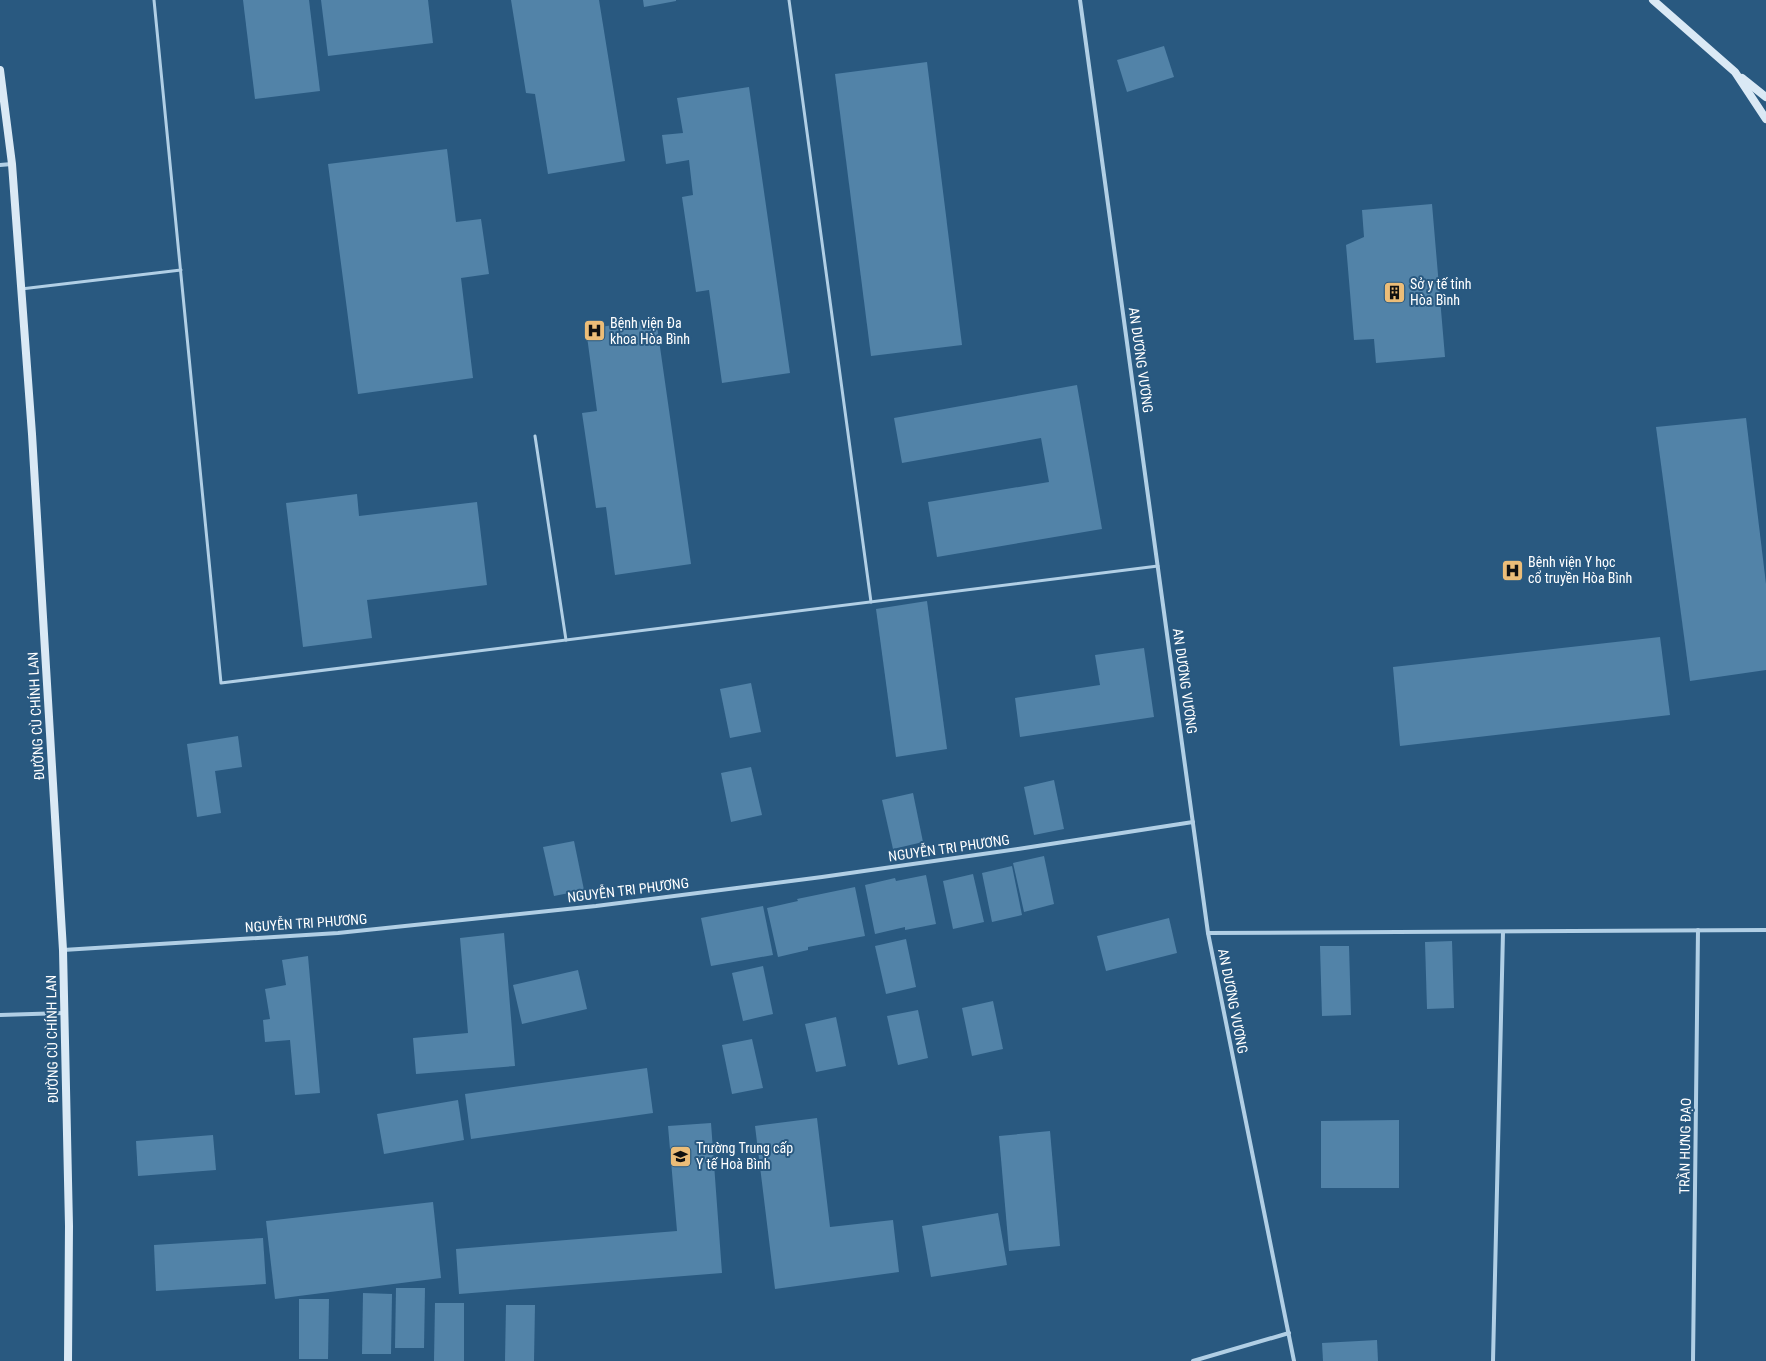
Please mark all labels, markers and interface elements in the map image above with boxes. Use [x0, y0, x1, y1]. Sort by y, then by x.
place label: Sở y tế tỉnh Hòa Bình [1410, 276, 1471, 308]
building icon: Sở y tế tỉnh Hòa Bình [1381, 279, 1407, 305]
street label: AN DƯƠNG VƯƠNG [1126, 306, 1156, 414]
place label: Bệnh viện Đa khoa Hòa Bình [610, 315, 690, 347]
hospital icon: Bệnh viện Đa khoa Hòa Bình [581, 318, 607, 344]
place label: Bệnh viện Y học cổ truyền Hòa Bình [1528, 554, 1632, 586]
hospital icon: Bệnh viện Y học cổ truyền Hòa Bình [1500, 557, 1526, 583]
street label: AN DƯƠNG VƯƠNG [1170, 627, 1200, 735]
street label: ĐƯỜNG CÙ CHÍNH LAN [24, 651, 47, 781]
street label: NGUYỄN TRI PHƯƠNG [887, 830, 1011, 864]
street label: NGUYỄN TRI PHƯƠNG [566, 873, 690, 905]
street label: NGUYỄN TRI PHƯƠNG [244, 909, 368, 935]
street label: AN DƯƠNG VƯƠNG [1215, 947, 1251, 1055]
street label: ĐƯỜNG CÙ CHÍNH LAN [42, 975, 61, 1103]
street label: TRẦN HƯNG ĐẠO [1675, 1098, 1694, 1194]
place label: Trường Trung cấp Y tế Hoà Bình [696, 1140, 793, 1172]
school or university icon: Trường Trung cấp Y tế Hoà Bình [668, 1143, 694, 1169]

